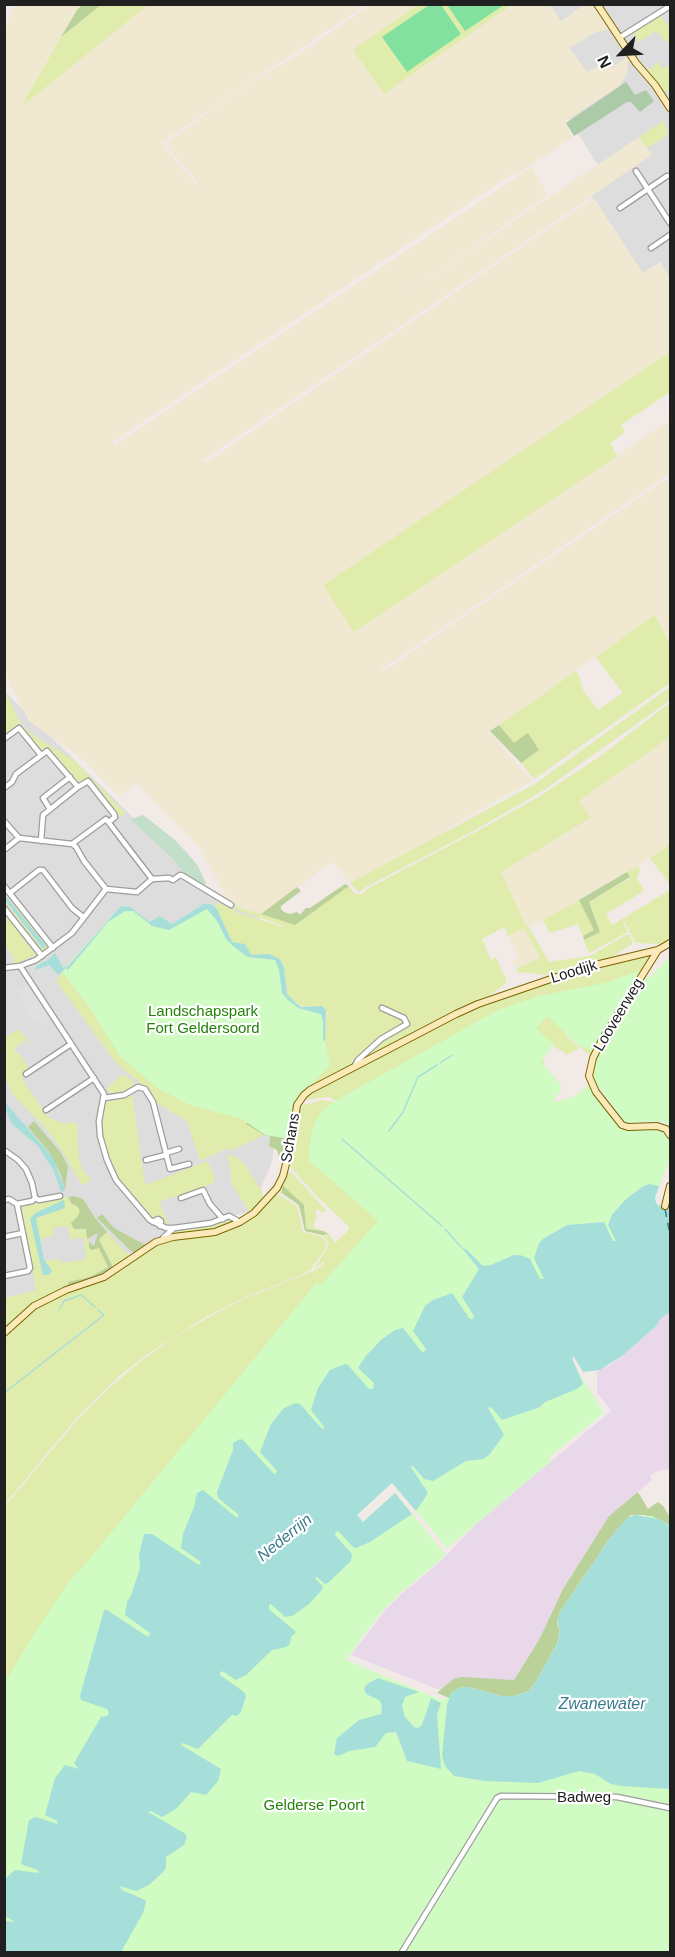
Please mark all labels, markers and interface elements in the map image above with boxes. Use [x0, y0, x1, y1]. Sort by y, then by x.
north arrow [591, 24, 651, 84]
text: N [594, 53, 614, 71]
street label: Loodijk [549, 956, 599, 988]
street label: Looveerweg [590, 975, 648, 1055]
park label: Landschapspark Fort Geldersoord [146, 1003, 260, 1038]
street label: Schans [278, 1112, 304, 1164]
water label: Nederrijn [254, 1510, 316, 1566]
water label: Zwanewater [558, 1695, 646, 1715]
street label: Badweg [557, 1789, 611, 1807]
park label: Gelderse Poort [264, 1797, 364, 1815]

